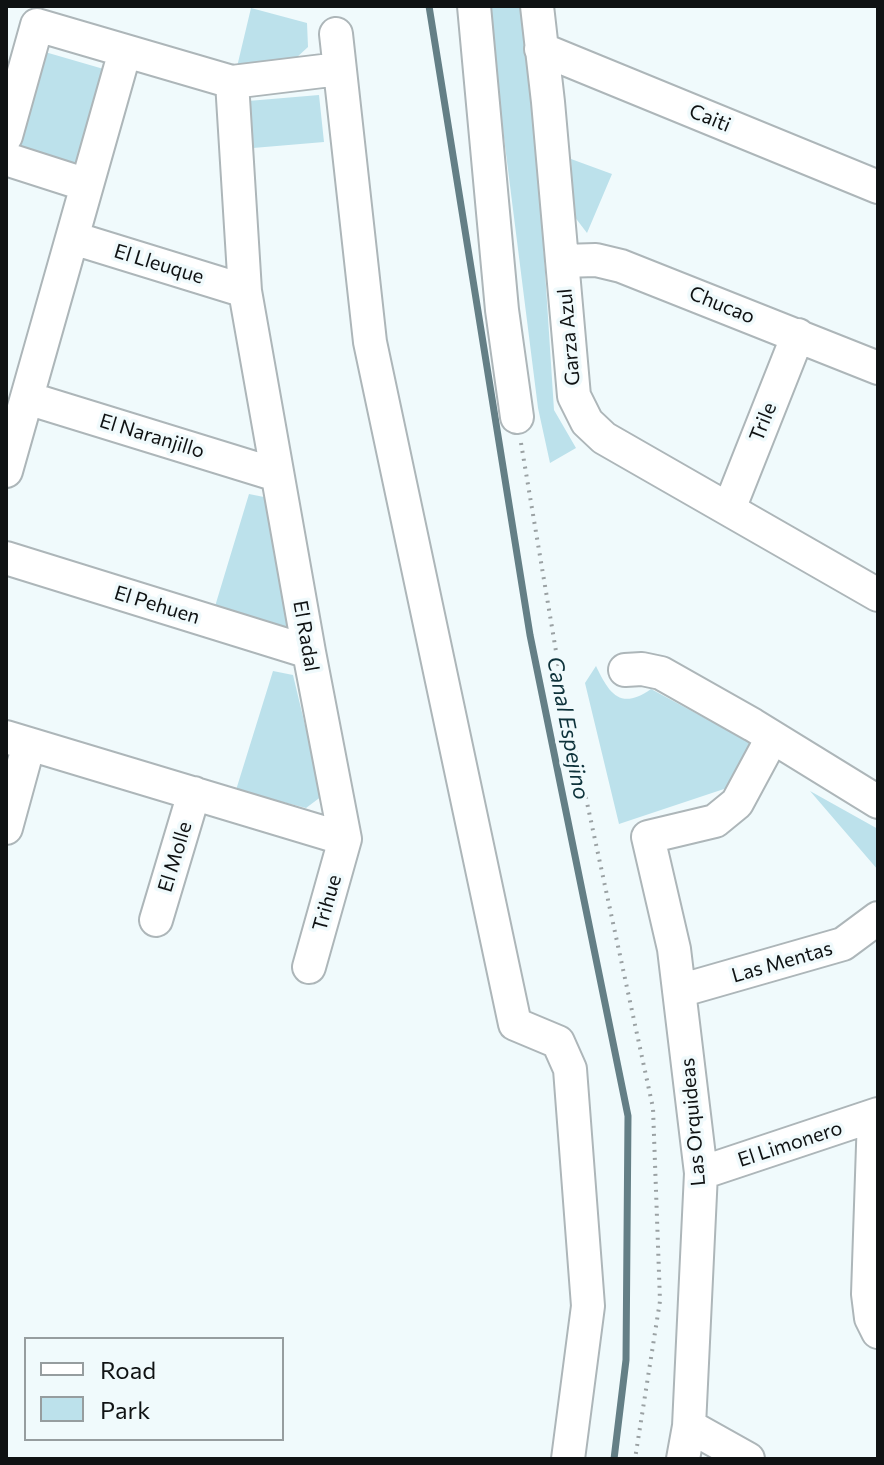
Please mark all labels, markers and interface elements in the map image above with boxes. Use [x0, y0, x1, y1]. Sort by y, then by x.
street label: Caiti [686, 99, 734, 137]
street label: El Lleuque [111, 239, 207, 289]
street label: Chucao [686, 281, 758, 329]
street label: Garza Azul [553, 287, 585, 387]
street label: Trile [744, 399, 782, 445]
street label: El Naranjillo [97, 409, 207, 463]
street label: El Pehuen [111, 581, 203, 629]
street label: El Radal [288, 599, 324, 673]
water label: Canal Espejino [541, 654, 595, 802]
street label: El Molle [153, 819, 197, 895]
street label: Trihue [308, 872, 346, 934]
street label: Las Mentas [729, 936, 835, 988]
street label: Las Orquideas [675, 1057, 711, 1187]
street label: El Limonero [735, 1116, 845, 1172]
legend [24, 1337, 284, 1441]
text: Road [100, 1355, 156, 1384]
text: Park [100, 1395, 150, 1424]

